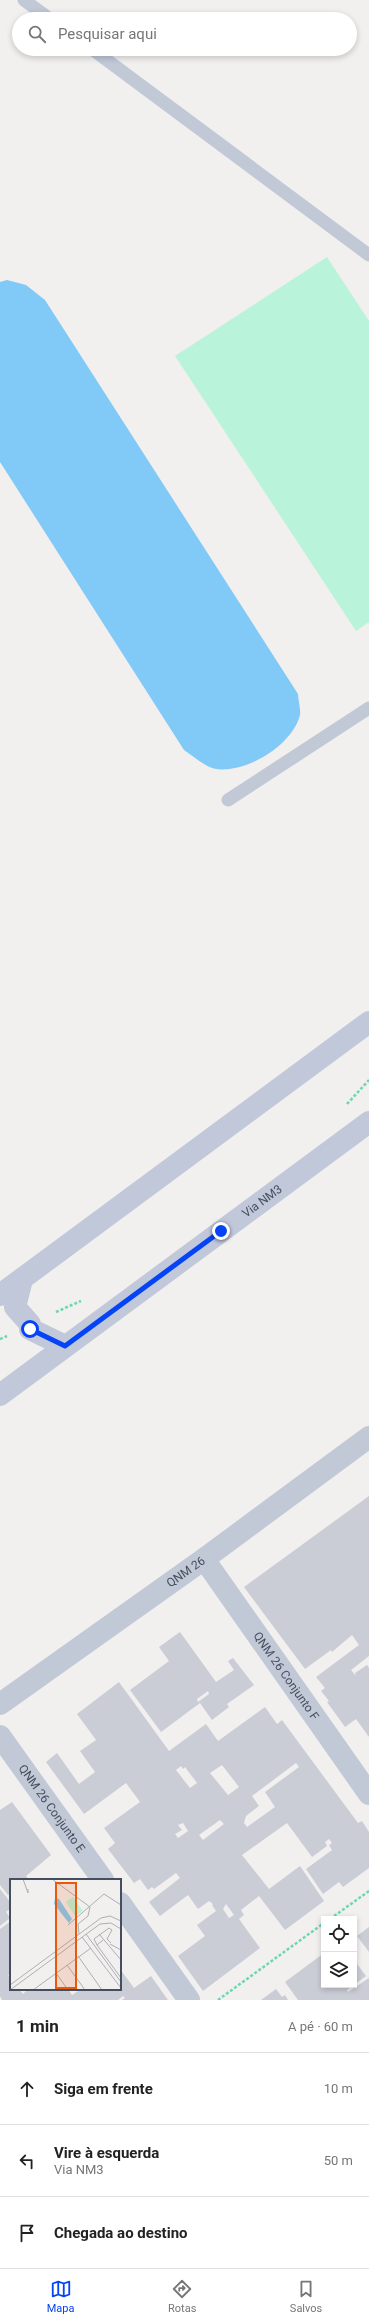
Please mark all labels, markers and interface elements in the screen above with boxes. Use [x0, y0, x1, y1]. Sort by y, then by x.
search box [12, 12, 357, 56]
icon: search [26, 23, 48, 45]
text: Pesquisar aqui [58, 25, 157, 43]
street label: Via NM3 [239, 1182, 285, 1220]
route end [212, 1222, 230, 1240]
route start [21, 1320, 39, 1338]
street label: QNM 26 [164, 1553, 208, 1590]
street label: QNM 26 Conjunto F [250, 1629, 322, 1723]
street label: QNM 26 Conjunto E [16, 1762, 88, 1855]
inset map [10, 1879, 121, 1990]
map controls [321, 1916, 357, 1988]
button: locate [321, 1916, 357, 1952]
button: layers [321, 1952, 357, 1988]
text: 1 min [16, 2016, 59, 2036]
text: A pé · 60 m [288, 2019, 353, 2034]
icon: ahead [16, 2078, 38, 2100]
text: Siga em frente [54, 2080, 153, 2098]
text: 10 m [324, 2081, 353, 2096]
text: Vire à esquerda [54, 2144, 159, 2162]
icon: left [16, 2150, 38, 2172]
text: 50 m [324, 2153, 353, 2168]
text: Via NM3 [54, 2162, 104, 2177]
icon: arrive [16, 2222, 38, 2244]
text: Chegada ao destino [54, 2224, 188, 2242]
tab: Mapa [47, 2278, 75, 2315]
tab: Rotas [168, 2278, 196, 2315]
tab: Salvos [290, 2278, 322, 2315]

